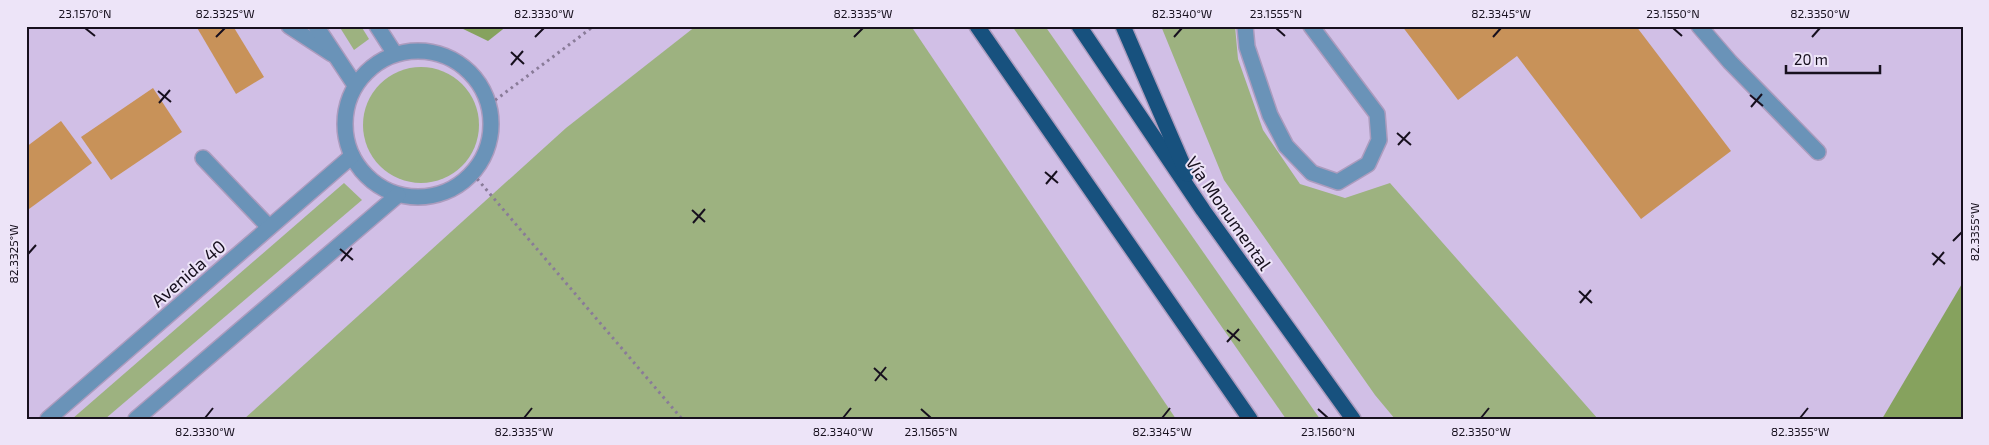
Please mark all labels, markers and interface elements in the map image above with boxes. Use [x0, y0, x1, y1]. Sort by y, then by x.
text: 23.1570°N [58, 6, 112, 20]
text: 82.3325°W [195, 6, 255, 20]
text: 82.3330°W [514, 6, 574, 20]
text: 82.3335°W [834, 6, 892, 20]
text: 82.3340°W [1152, 6, 1212, 20]
text: 23.1555°N [1250, 6, 1302, 20]
text: 82.3345°W [1471, 6, 1531, 20]
text: 23.1550°N [1646, 6, 1700, 20]
text: 82.3350°W [1790, 6, 1850, 20]
scale bar [1786, 42, 1880, 74]
text: 20 m [1794, 50, 1828, 68]
street label: Vía Monumental [1182, 152, 1277, 275]
text: 82.3355°W [1967, 203, 1981, 261]
text: 82.3325°W [6, 224, 20, 284]
street label: Avenida 40 [146, 235, 230, 311]
text: 82.3330°W [175, 424, 235, 438]
text: 82.3335°W [495, 424, 553, 438]
text: 82.3340°W [813, 424, 873, 438]
text: 23.1565°N [905, 424, 957, 438]
text: 82.3345°W [1132, 424, 1192, 438]
text: 23.1560°N [1301, 424, 1355, 438]
text: 82.3350°W [1451, 424, 1511, 438]
text: 82.3355°W [1771, 424, 1829, 438]

